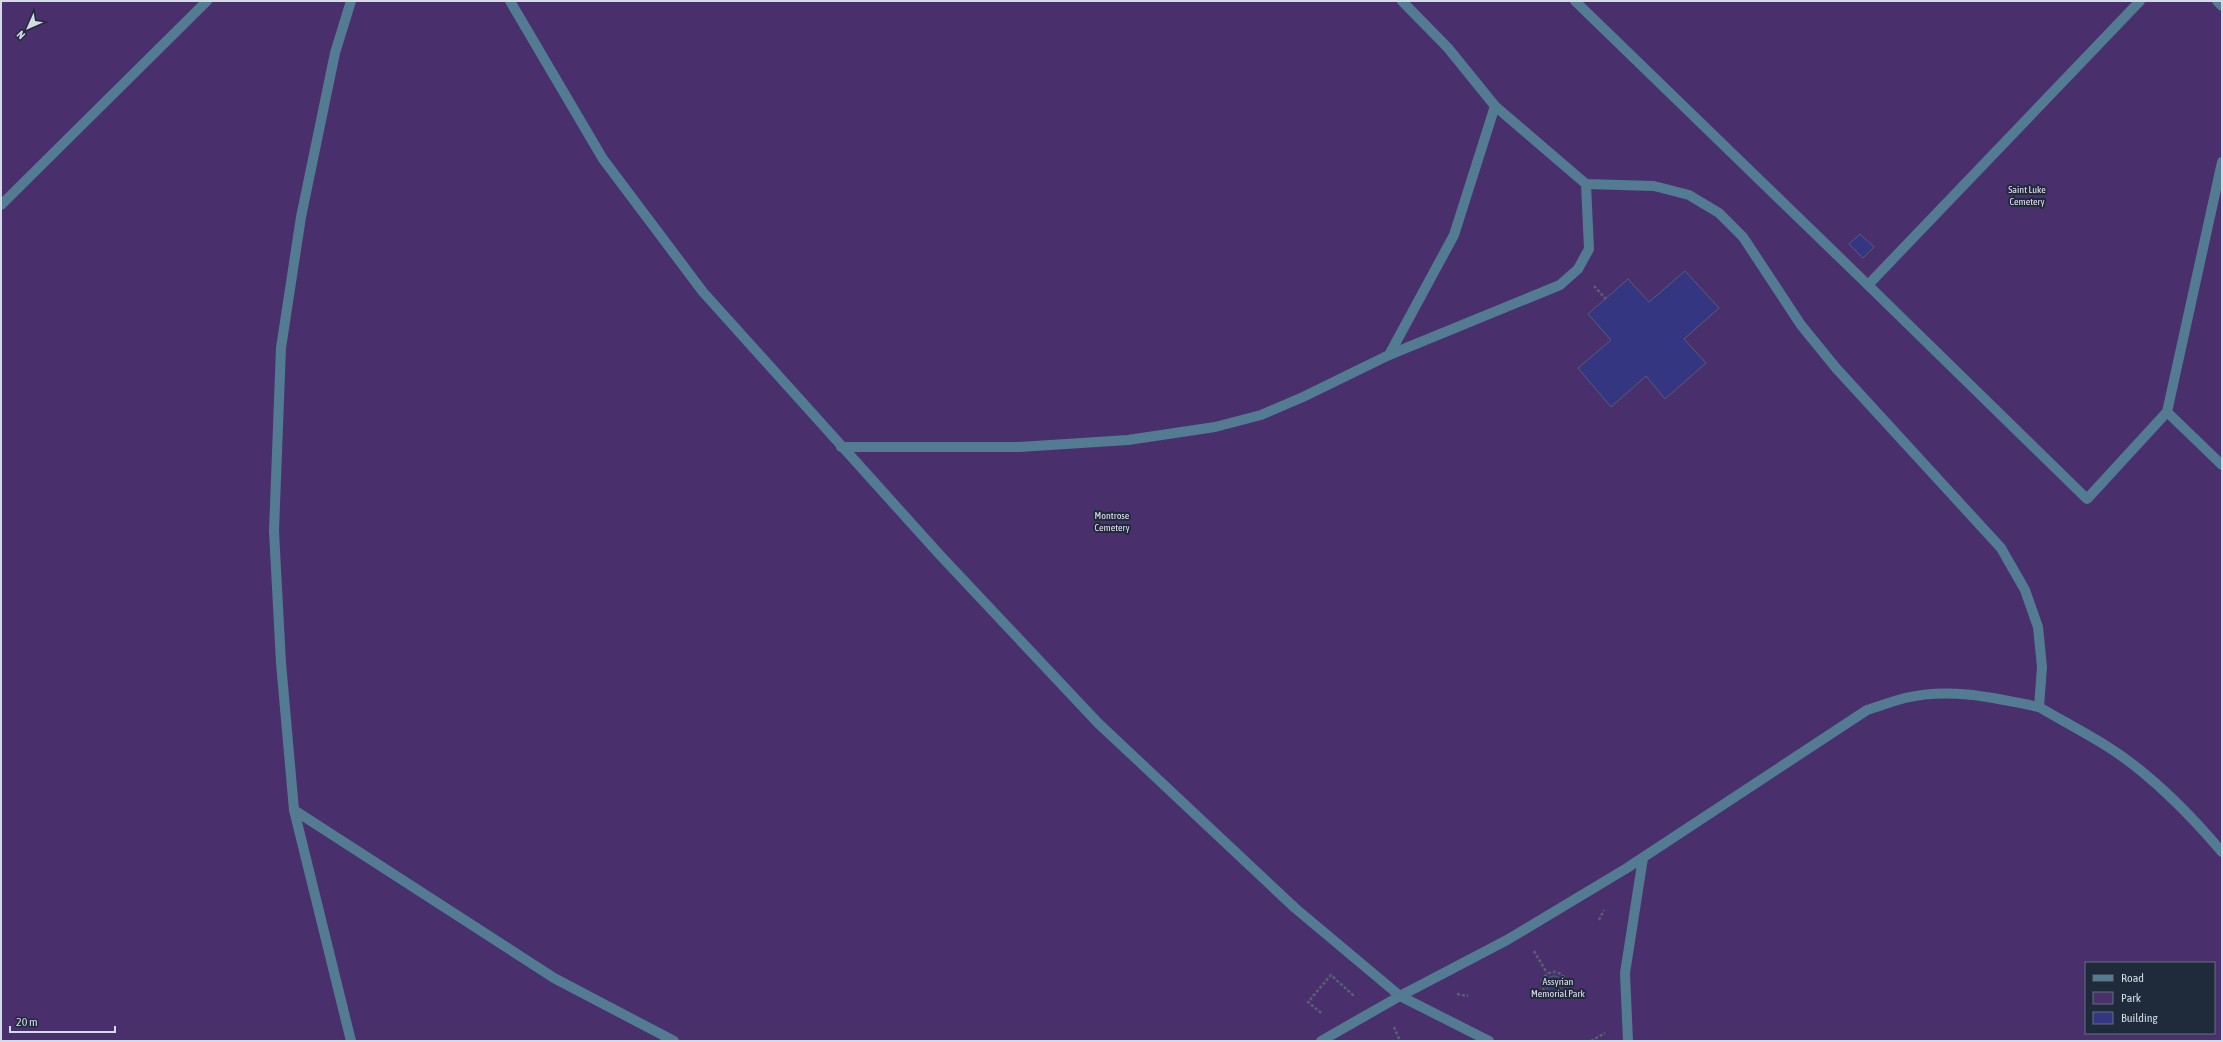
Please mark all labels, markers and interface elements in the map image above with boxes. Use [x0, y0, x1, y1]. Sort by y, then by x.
north arrow [8, 8, 48, 48]
text: N [14, 29, 27, 42]
park label: Saint Luke Cemetery [2008, 184, 2046, 207]
park label: Montrose Cemetery [1094, 510, 1130, 533]
legend [2085, 962, 2215, 1034]
text: Road [2121, 971, 2144, 985]
park label: Assyrian Memorial Park [1531, 976, 1585, 999]
text: Park [2121, 991, 2142, 1005]
scale bar [10, 1008, 115, 1034]
text: Building [2121, 1011, 2159, 1025]
text: 20 m [16, 1015, 38, 1029]

